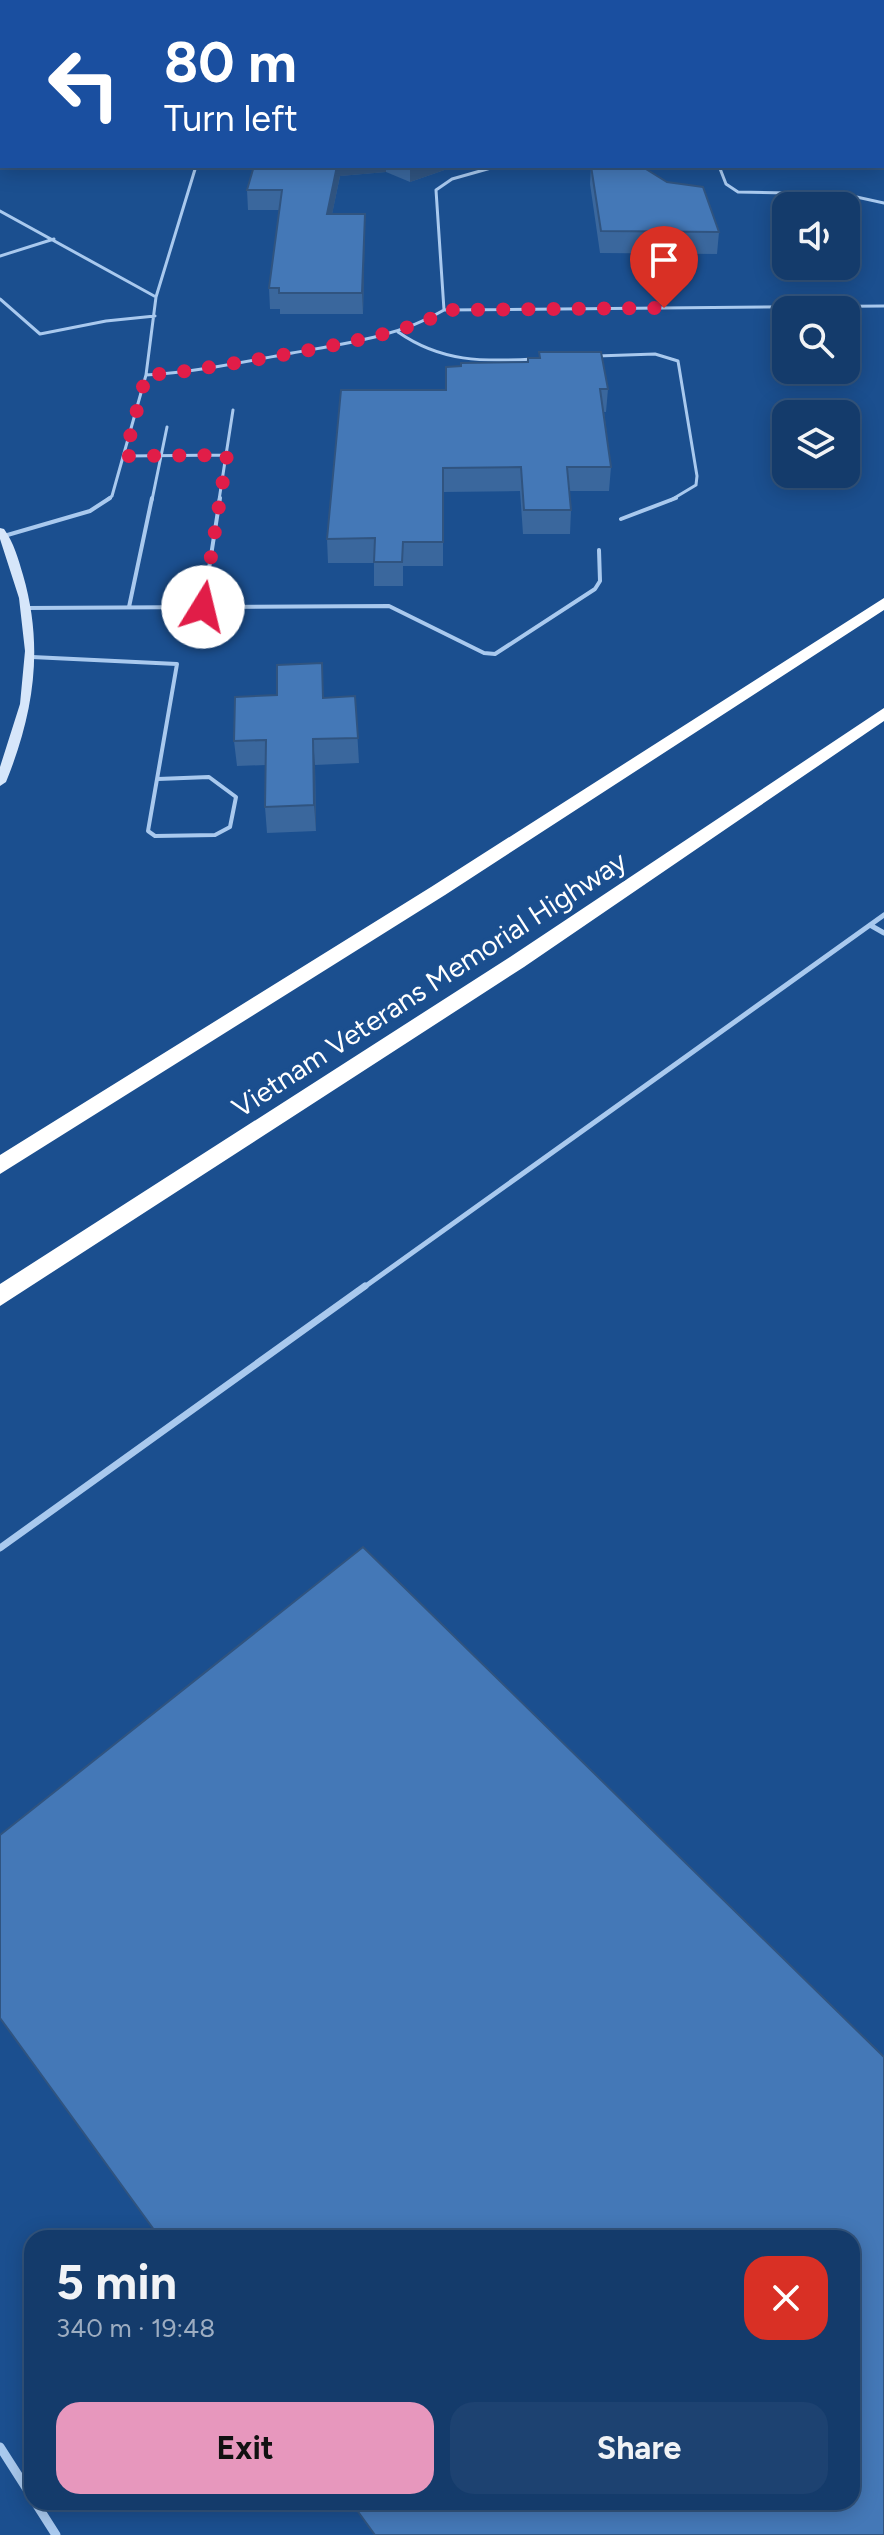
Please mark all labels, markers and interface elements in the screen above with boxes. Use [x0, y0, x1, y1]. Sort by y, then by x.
text: 80 m [164, 29, 297, 96]
icon: left [32, 32, 136, 136]
text: Turn left [164, 97, 298, 140]
map controls [772, 192, 860, 488]
button: sound [772, 192, 860, 280]
pin [630, 226, 698, 308]
icon: arrive [642, 238, 686, 282]
button: search [772, 296, 860, 384]
button: layers [772, 400, 860, 488]
position arrow [161, 565, 245, 649]
street label: Vietnam Veterans Memorial Highway [225, 843, 633, 1124]
text: 5 min [56, 2253, 177, 2311]
button: close [744, 2256, 828, 2340]
text: 340 m · 19:48 [56, 2312, 215, 2344]
button: Exit [56, 2402, 434, 2494]
button: Share [450, 2402, 828, 2494]

